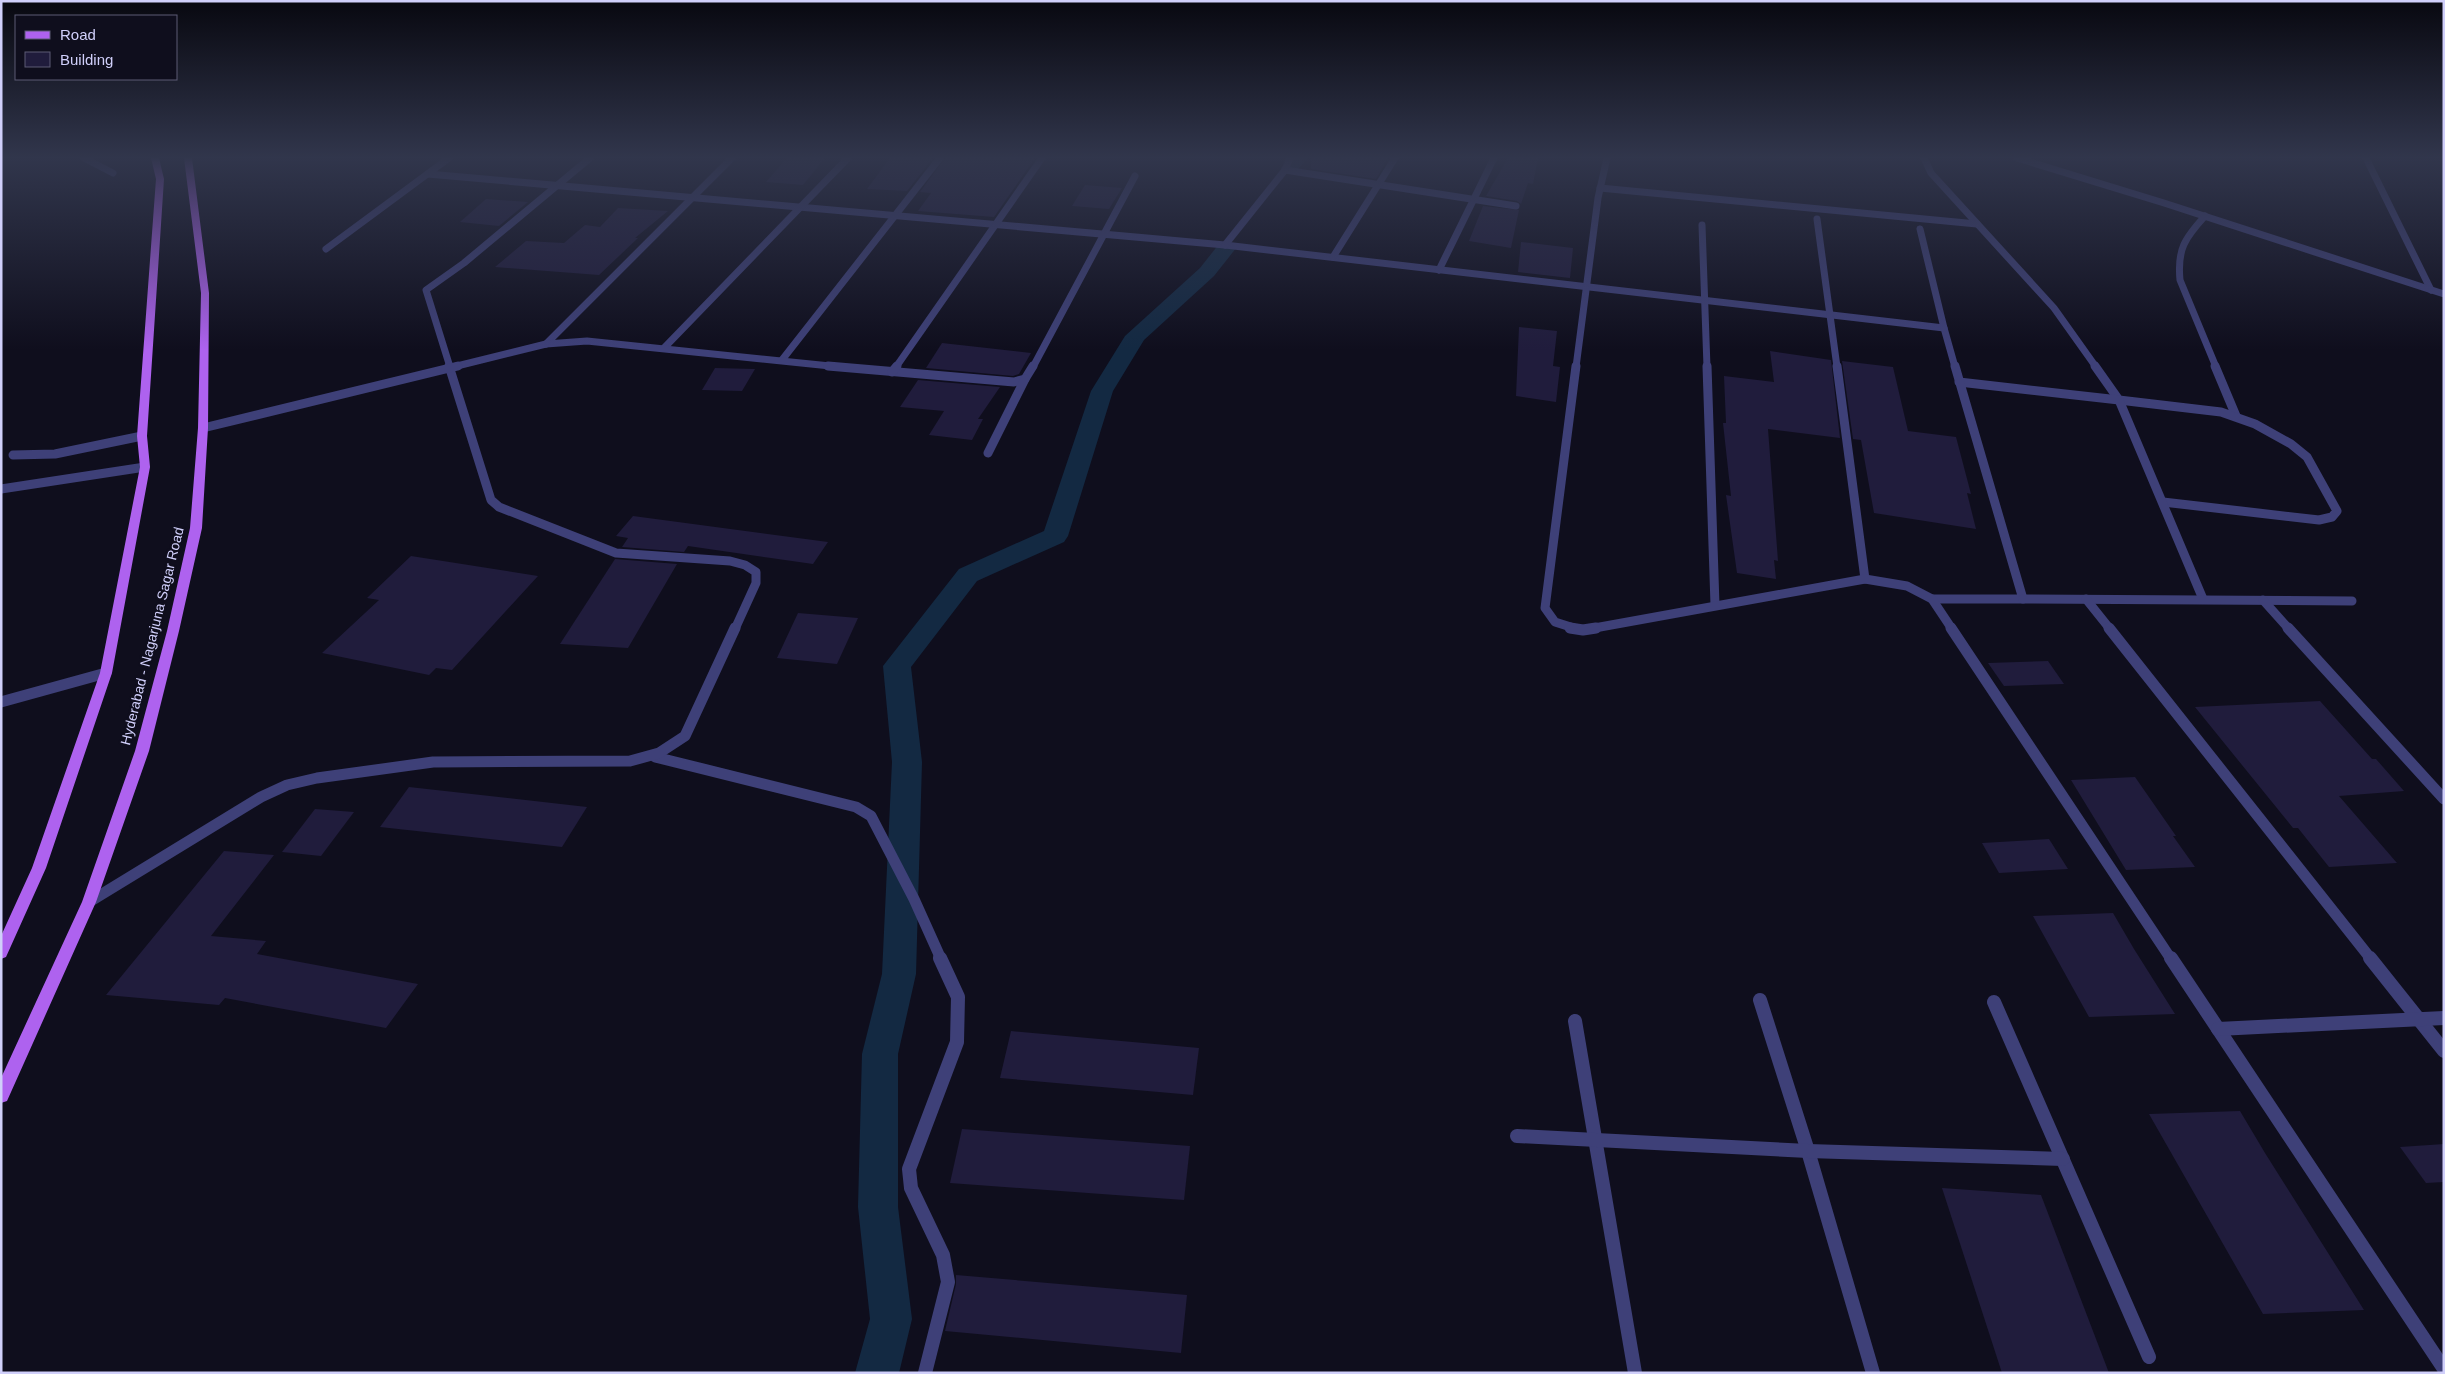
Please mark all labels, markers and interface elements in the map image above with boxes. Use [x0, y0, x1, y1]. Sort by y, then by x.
legend [15, 15, 178, 80]
text: Road [60, 26, 96, 43]
text: Building [60, 51, 113, 68]
street label: Hyderabad - Nagarjuna Sagar Road [117, 525, 187, 747]

